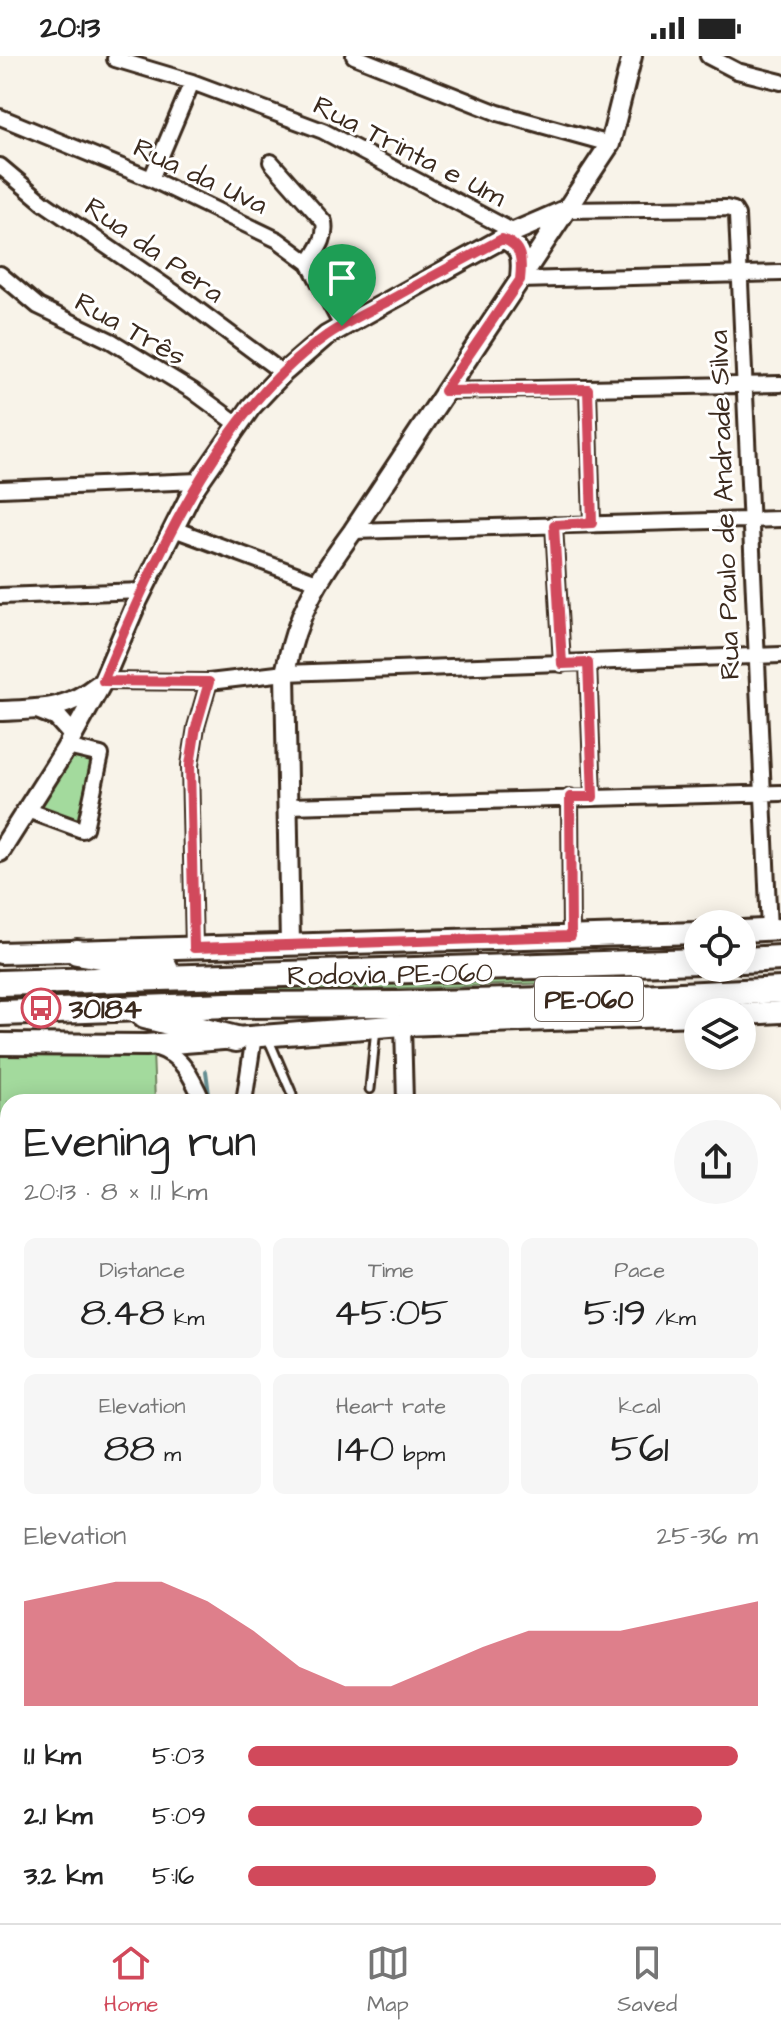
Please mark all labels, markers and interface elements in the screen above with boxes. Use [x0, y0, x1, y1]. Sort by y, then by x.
text: 20:13 [40, 7, 100, 49]
street label: Rua Trinta e Um [306, 86, 513, 217]
street label: Rua da Uva [127, 128, 274, 224]
street label: Rua da Pera [77, 188, 232, 313]
pin [308, 244, 376, 326]
icon: arrive [320, 256, 364, 300]
street label: Rua Três [68, 283, 193, 376]
street label: Rua Paulo de Andrade Silva [699, 329, 750, 681]
map controls [684, 910, 756, 1070]
button: locate [684, 910, 756, 982]
street label: Rodovia PE-060 [287, 953, 493, 996]
road number: PE-060 [535, 977, 643, 1021]
bus stop icon: 30184 [20, 987, 62, 1029]
place label: 30184 [68, 990, 143, 1029]
button: layers [684, 998, 756, 1070]
text: Evening run [24, 1113, 256, 1174]
button: share [674, 1120, 758, 1204]
text: 20:13 · 8 × 1.1 km [24, 1174, 208, 1210]
text: Distance [100, 1255, 185, 1286]
text: Time [368, 1255, 414, 1286]
text: Pace [614, 1255, 665, 1286]
text: 8.48 [80, 1286, 165, 1341]
text: 45:05 [333, 1286, 449, 1341]
text: 5:19 [583, 1286, 646, 1341]
text: km [165, 1303, 204, 1334]
text: /km [646, 1303, 696, 1334]
text: Elevation [99, 1391, 186, 1422]
text: Heart rate [336, 1391, 446, 1422]
text: kcal [619, 1391, 661, 1422]
text: 88 [103, 1422, 155, 1477]
text: 140 [337, 1422, 395, 1477]
text: 561 [610, 1422, 669, 1477]
text: m [155, 1439, 181, 1470]
text: bpm [395, 1439, 445, 1470]
text: Elevation [24, 1518, 126, 1554]
text: 25–36 m [656, 1518, 758, 1554]
text: 1.1 km [24, 1738, 81, 1774]
text: 5:03 [152, 1738, 204, 1774]
text: 2.1 km [24, 1798, 92, 1834]
text: 5:09 [152, 1798, 206, 1834]
text: 3.2 km [24, 1858, 102, 1894]
text: 5:16 [152, 1858, 194, 1894]
tab: Home [104, 1941, 158, 2020]
tab: Map [366, 1941, 410, 2020]
tab: Saved [617, 1941, 677, 2020]

